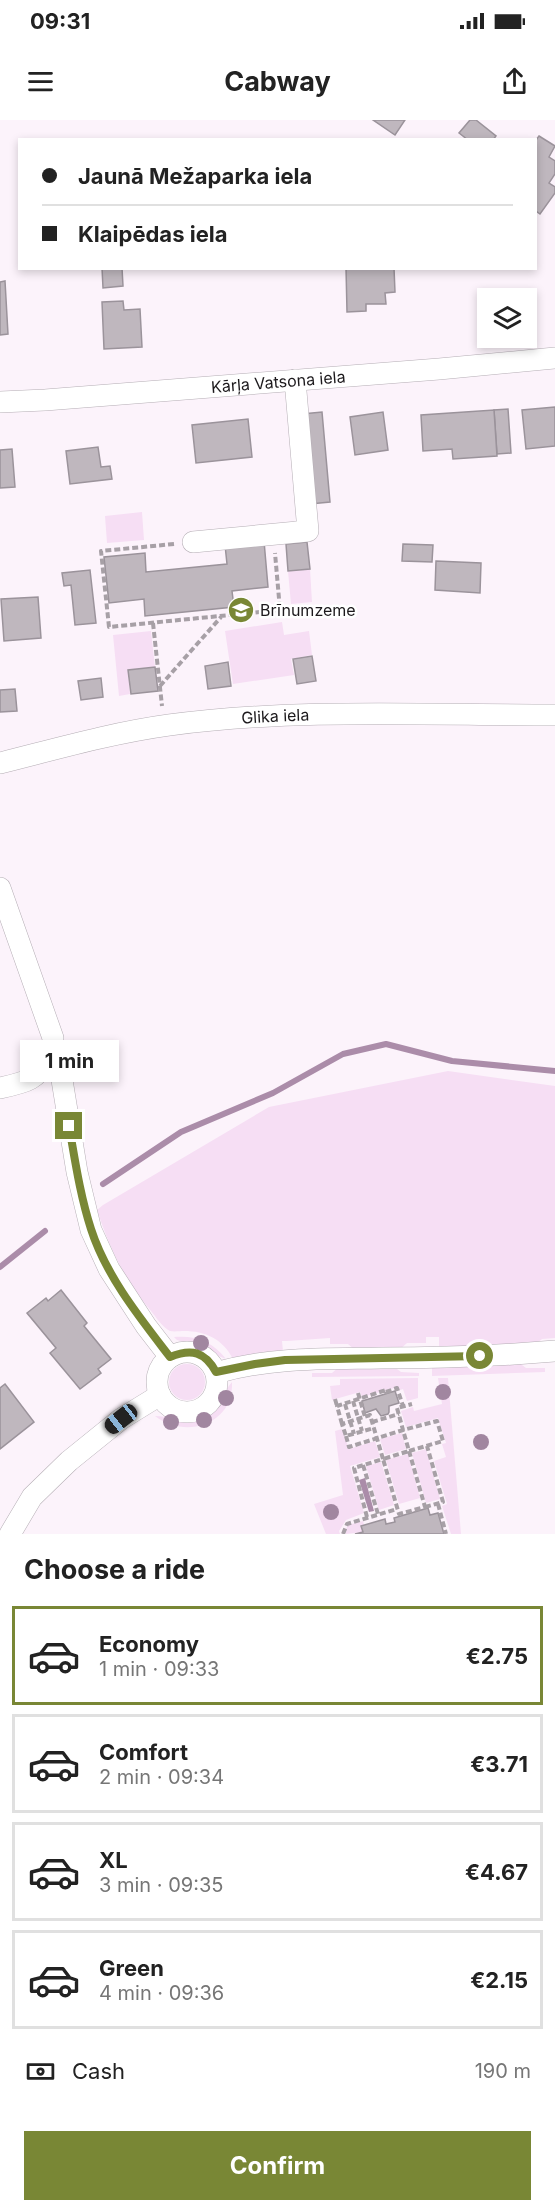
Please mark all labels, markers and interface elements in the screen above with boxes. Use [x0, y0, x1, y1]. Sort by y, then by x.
text: 09:31 [30, 8, 90, 34]
icon: menu [24, 65, 57, 98]
text: Cabway [224, 65, 331, 98]
icon: share [498, 65, 531, 98]
text: Jaunā Mežaparka iela [78, 163, 312, 189]
text: Klaipēdas iela [78, 221, 227, 247]
map controls [477, 288, 537, 348]
button: layers [477, 288, 537, 348]
street label: Kārļa Vatsona iela [210, 366, 346, 397]
school or university icon: Brīnumzeme [226, 595, 256, 625]
place label: Brīnumzeme [260, 600, 356, 620]
street label: Glika iela [241, 704, 310, 728]
callout: 1 min [20, 1039, 118, 1081]
text: 1 min [45, 1049, 94, 1073]
route end [55, 1112, 82, 1139]
route start [466, 1342, 493, 1369]
car [101, 1401, 141, 1437]
text: Choose a ride [24, 1553, 205, 1586]
icon: car [27, 1629, 81, 1683]
text: Economy [99, 1631, 199, 1657]
text: €2.75 [466, 1643, 528, 1669]
text: 1 min · 09:33 [99, 1657, 219, 1681]
icon: car [27, 1737, 81, 1791]
text: Comfort [99, 1739, 188, 1765]
text: €3.71 [470, 1751, 528, 1777]
text: 2 min · 09:34 [99, 1765, 224, 1789]
icon: car [27, 1845, 81, 1899]
text: XL [99, 1847, 128, 1873]
text: €4.67 [465, 1859, 528, 1885]
text: 3 min · 09:35 [99, 1873, 223, 1897]
icon: car [27, 1953, 81, 2007]
text: Green [99, 1955, 164, 1981]
text: €2.15 [470, 1967, 528, 1993]
text: 4 min · 09:36 [99, 1981, 224, 2005]
icon: cash [24, 2055, 57, 2088]
text: Cash [72, 2058, 125, 2084]
text: 190 m [475, 2059, 531, 2083]
button: Confirm [24, 2131, 531, 2200]

